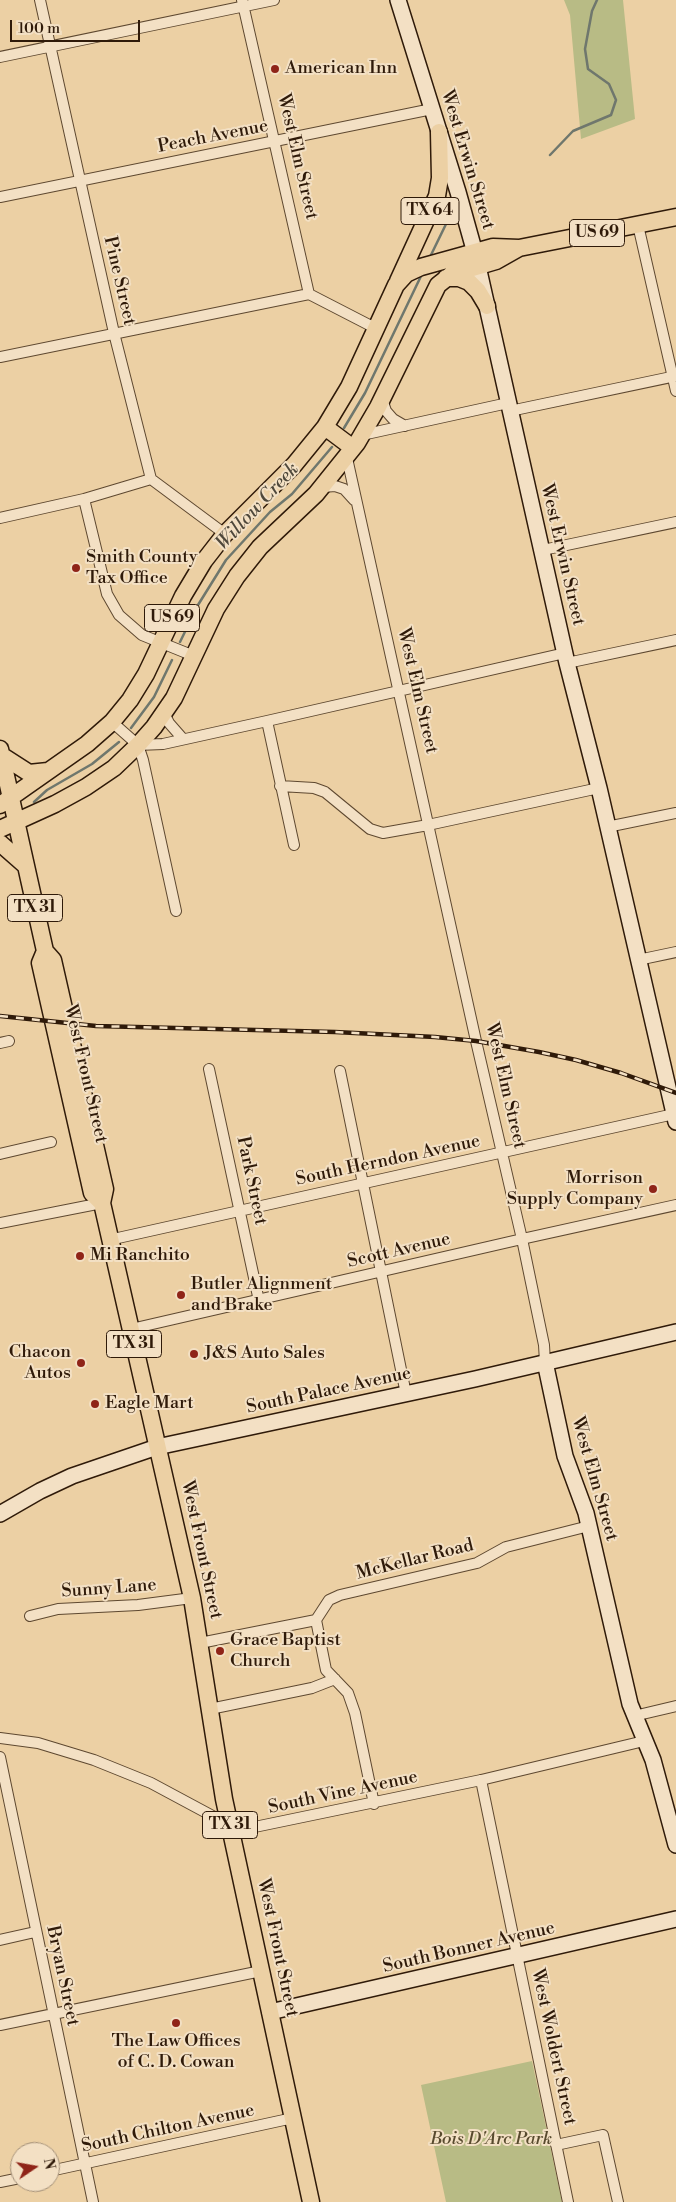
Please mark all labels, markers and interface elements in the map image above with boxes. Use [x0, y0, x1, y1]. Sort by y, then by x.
scale bar [12, 10, 142, 42]
text: 100 m [18, 19, 60, 38]
place label: American Inn [285, 58, 397, 80]
marker: American Inn [269, 63, 281, 75]
street label: West Erwin Street [435, 88, 499, 232]
street label: West Elm Street [272, 92, 322, 222]
street label: Peach Avenue [156, 116, 270, 158]
road number: TX 64 [401, 198, 459, 225]
road number: US 69 [570, 220, 624, 247]
street label: Pine Street [98, 234, 140, 328]
water label: Willow Creek [212, 459, 304, 555]
street label: West Erwin Street [535, 482, 589, 628]
place label: Smith County Tax Office [86, 547, 197, 590]
marker: Smith County Tax Office [70, 562, 82, 574]
road number: US 69 [144, 604, 200, 632]
street label: West Elm Street [392, 626, 442, 756]
road number: TX 31 [8, 894, 62, 921]
street label: West Front Street [59, 1003, 111, 1145]
street label: West Elm Street [480, 1021, 530, 1151]
street label: South Herndon Avenue [294, 1131, 482, 1191]
street label: Park Street [231, 1135, 271, 1227]
place label: Morrison Supply Company [507, 1168, 643, 1210]
marker: Morrison Supply Company [647, 1183, 659, 1195]
street label: Scott Avenue [345, 1229, 453, 1273]
place label: Mi Ranchito [90, 1245, 190, 1267]
marker: Mi Ranchito [74, 1250, 86, 1262]
place label: Butler Alignment and Brake [191, 1274, 332, 1316]
marker: Butler Alignment and Brake [175, 1289, 187, 1301]
road number: TX 31 [106, 1330, 162, 1358]
place label: Chacon Autos [9, 1342, 71, 1385]
place label: J&S Auto Sales [204, 1343, 325, 1365]
marker: J&S Auto Sales [188, 1348, 200, 1360]
marker: Chacon Autos [75, 1357, 87, 1369]
street label: South Palace Avenue [245, 1363, 413, 1419]
place label: Eagle Mart [105, 1393, 194, 1415]
marker: Eagle Mart [89, 1398, 101, 1410]
street label: West Elm Street [566, 1414, 622, 1544]
street label: West Front Street [176, 1479, 226, 1621]
street label: McKellar Road [354, 1535, 476, 1585]
street label: Sunny Lane [61, 1575, 157, 1603]
place label: Grace Baptist Church [230, 1630, 341, 1672]
marker: Grace Baptist Church [214, 1645, 226, 1657]
street label: South Vine Avenue [266, 1767, 420, 1819]
road number: TX 31 [202, 1812, 258, 1838]
street label: West Front Street [252, 1877, 302, 2019]
street label: South Bonner Avenue [381, 1918, 557, 1978]
street label: Bryan Street [41, 1924, 83, 2028]
street label: West Woldert Street [526, 1967, 580, 2127]
marker: The Law Offices of C. D. Cowan [170, 2017, 182, 2029]
place label: The Law Offices of C. D. Cowan [111, 2031, 241, 2074]
street label: South Chilton Avenue [80, 2100, 256, 2158]
park label: Bois D'Arc Park [430, 2129, 552, 2151]
north arrow [10, 2142, 60, 2192]
text: N [39, 2157, 59, 2171]

